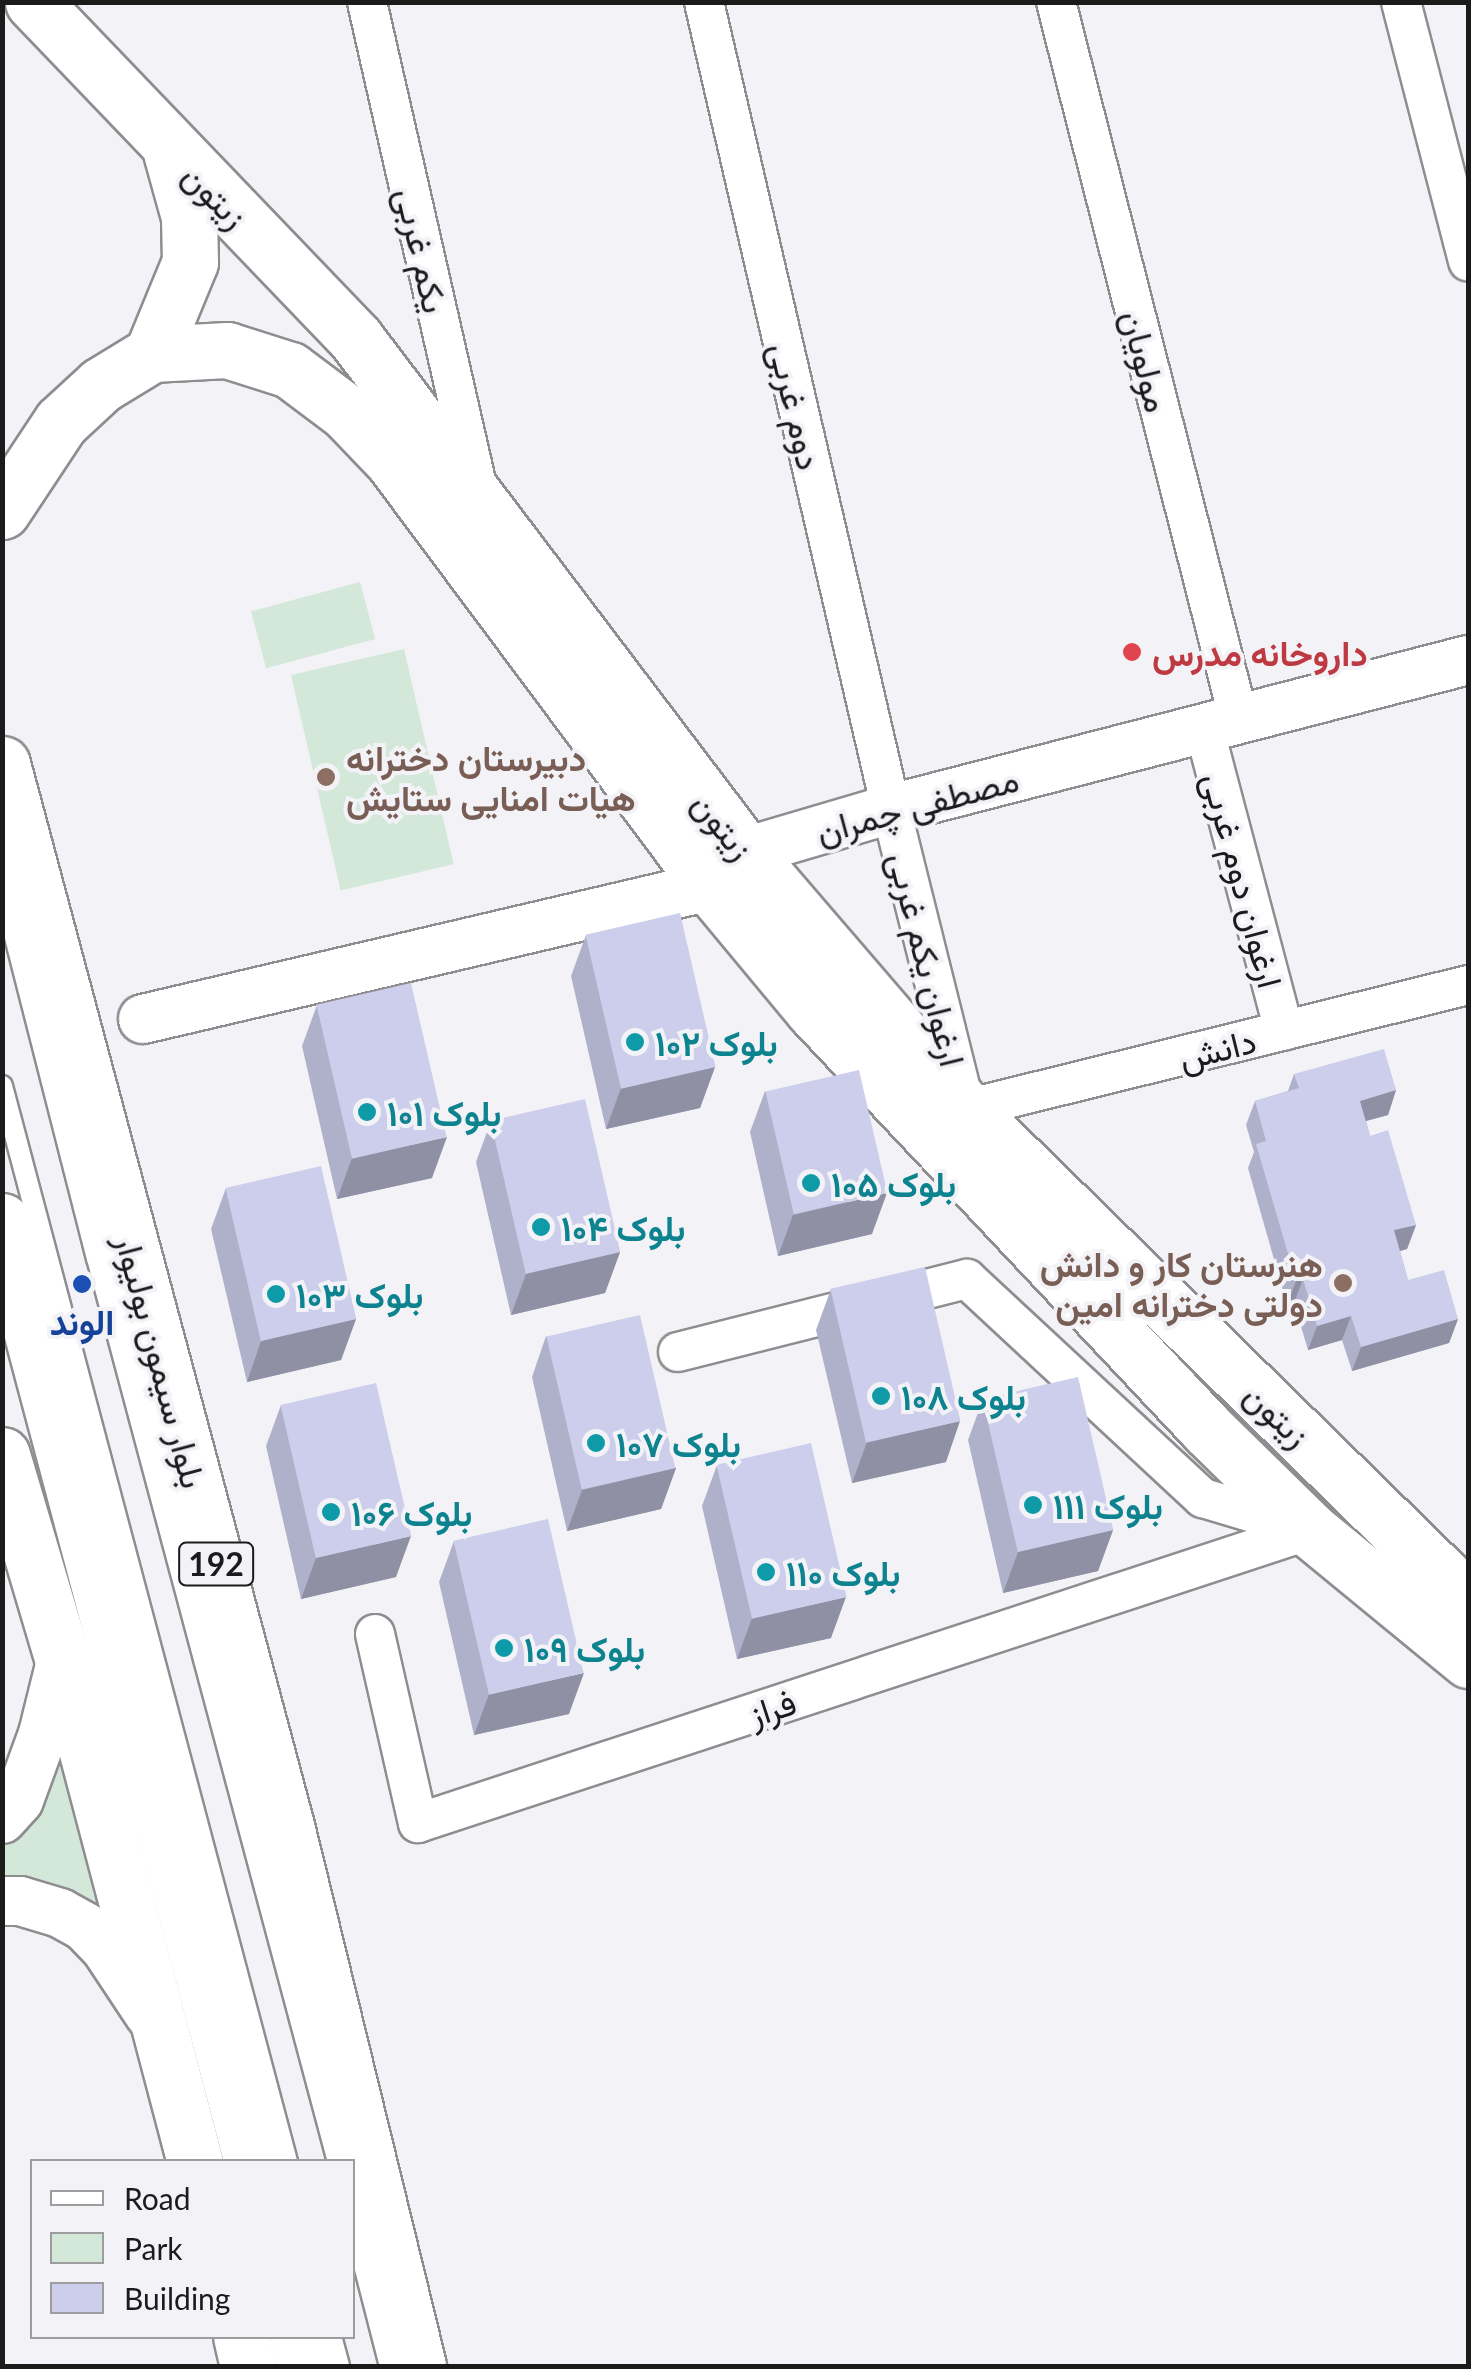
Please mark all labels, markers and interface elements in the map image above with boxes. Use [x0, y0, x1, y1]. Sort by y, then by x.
street label: زیتون [175, 154, 257, 236]
street label: یکم غربی [388, 183, 458, 317]
street label: مولویان [1114, 306, 1180, 416]
street label: دوم غربی [762, 338, 832, 474]
place label: داروخانه مدرس [1152, 631, 1368, 673]
marker: داروخانه مدرس [1121, 641, 1143, 663]
place label: دبیرستان دخترانه هیات امنایی ستایش [346, 736, 636, 818]
street label: مصطفی چمران [811, 757, 1023, 851]
marker: دبیرستان دخترانه هیات امنایی ستایش [315, 766, 337, 788]
street label: ارغوان دوم غربی [1195, 768, 1293, 992]
street label: زیتون [684, 783, 764, 867]
street label: ارغوان یکم غربی [881, 848, 975, 1070]
street label: دانش [1174, 1018, 1260, 1078]
place label: بلوک ۱۰۲ [655, 1021, 778, 1063]
marker: بلوک ۱۰۲ [624, 1031, 646, 1053]
place label: بلوک ۱۰۱ [387, 1091, 502, 1133]
marker: بلوک ۱۰۱ [356, 1101, 378, 1123]
place label: بلوک ۱۰۵ [831, 1162, 956, 1204]
marker: بلوک ۱۰۵ [800, 1172, 822, 1194]
place label: بلوک ۱۰۴ [561, 1206, 685, 1248]
marker: بلوک ۱۰۴ [530, 1216, 552, 1238]
street label: بلوار سیمون بولیوار [108, 1230, 216, 1492]
place label: هنرستان کار و دانش دولتی دخترانه امین [1040, 1242, 1323, 1324]
marker: هنرستان کار و دانش دولتی دخترانه امین [1332, 1272, 1354, 1294]
marker: الوند [71, 1273, 93, 1295]
place label: بلوک ۱۰۳ [296, 1273, 423, 1315]
marker: بلوک ۱۰۳ [265, 1283, 287, 1305]
place label: الوند [50, 1300, 114, 1342]
street label: زیتون [1237, 1373, 1319, 1455]
place label: بلوک ۱۰۸ [901, 1375, 1026, 1417]
marker: بلوک ۱۰۸ [870, 1385, 892, 1407]
place label: بلوک ۱۰۷ [616, 1422, 741, 1464]
marker: بلوک ۱۰۷ [585, 1432, 607, 1454]
place label: بلوک ۱۱۱ [1053, 1484, 1163, 1526]
place label: بلوک ۱۰۶ [351, 1491, 472, 1533]
marker: بلوک ۱۱۱ [1022, 1494, 1044, 1516]
marker: بلوک ۱۰۶ [320, 1501, 342, 1523]
road number: 192 [176, 1537, 256, 1591]
place label: بلوک ۱۱۰ [786, 1551, 901, 1593]
marker: بلوک ۱۱۰ [755, 1561, 777, 1583]
place label: بلوک ۱۰۹ [524, 1627, 645, 1669]
marker: بلوک ۱۰۹ [493, 1637, 515, 1659]
street label: فراز [743, 1680, 801, 1734]
legend [30, 2159, 355, 2339]
text: Road [124, 2180, 191, 2216]
text: Park [124, 2230, 183, 2266]
text: Building [124, 2280, 230, 2316]

